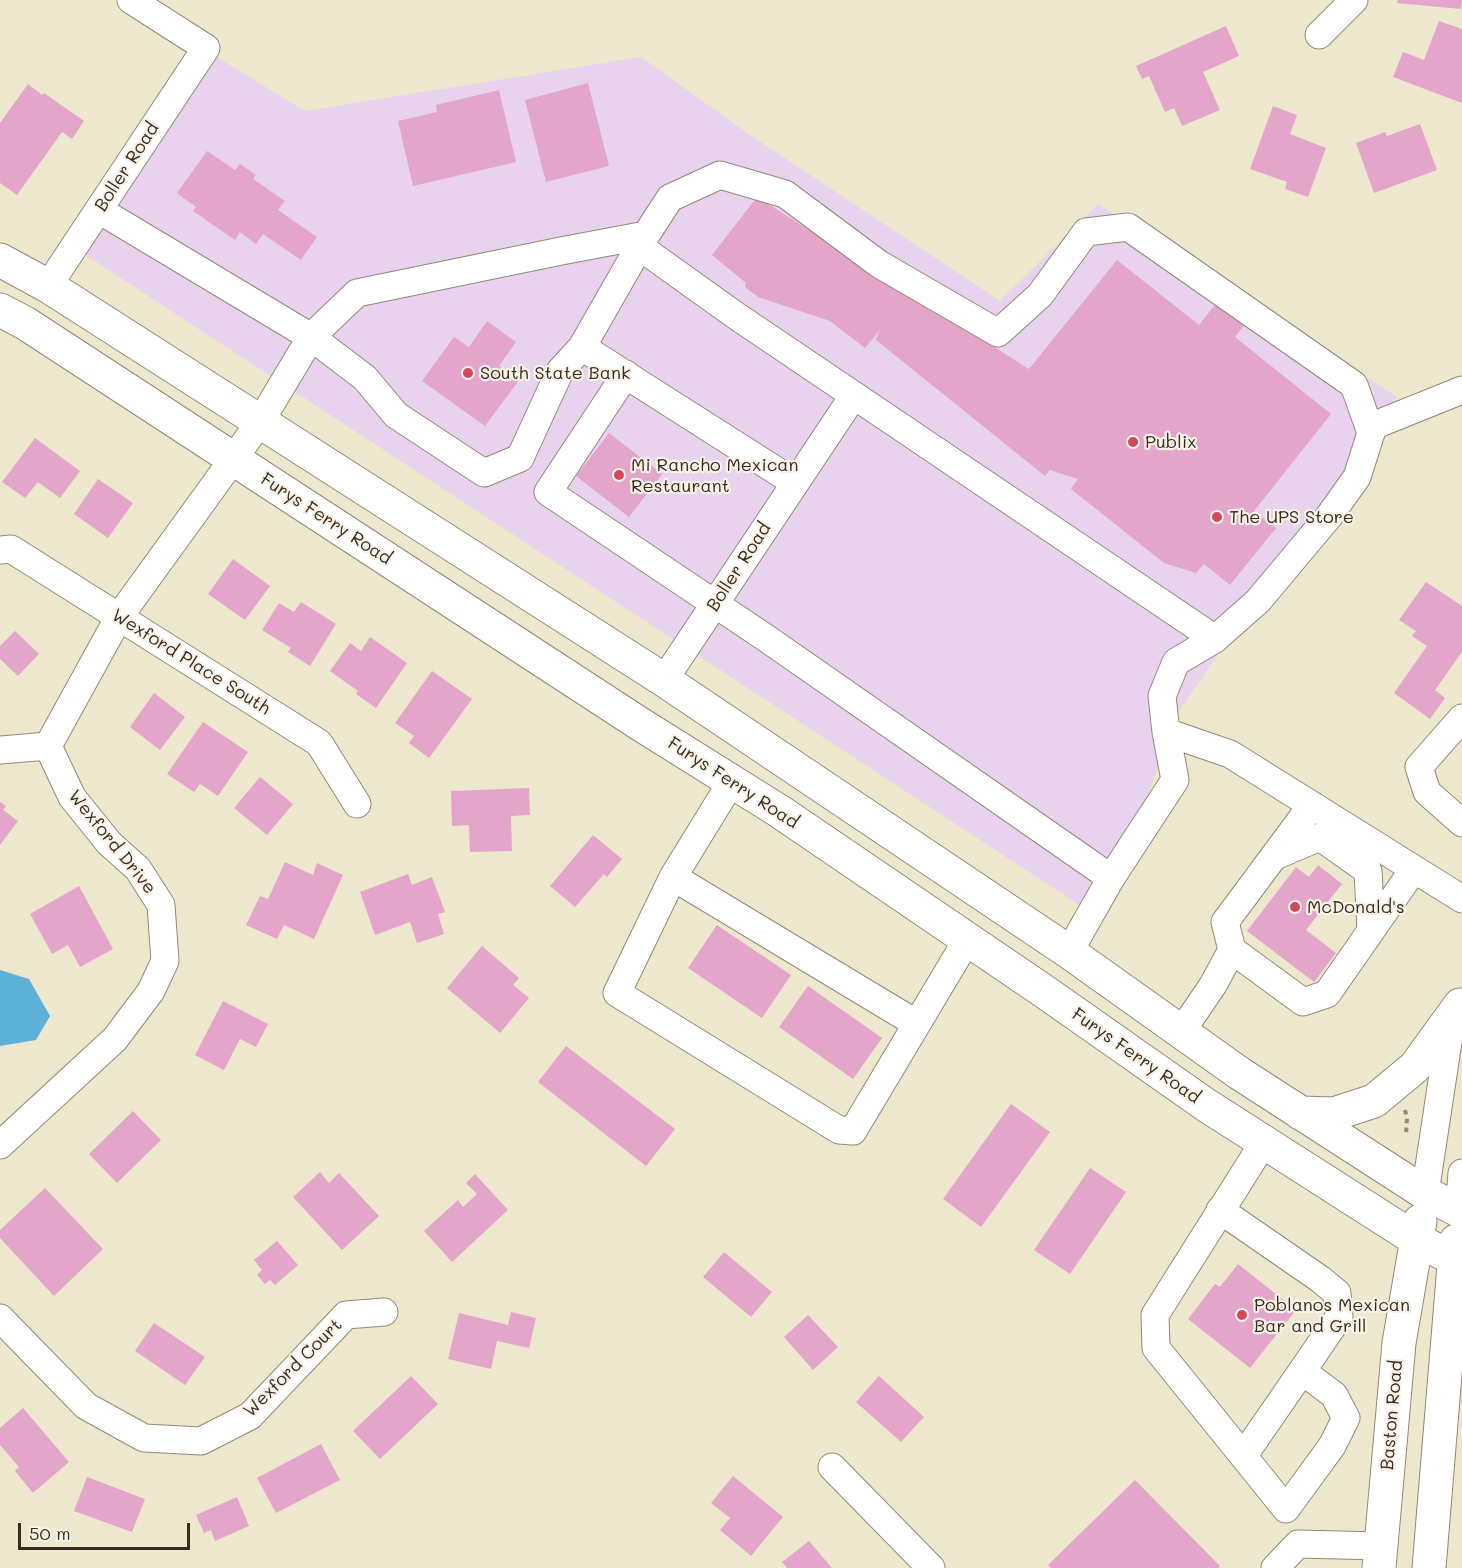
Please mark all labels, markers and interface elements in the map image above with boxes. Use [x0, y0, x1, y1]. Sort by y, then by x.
street label: Boller Road [90, 118, 164, 216]
place label: South State Bank [480, 362, 630, 384]
marker: South State Bank [461, 366, 475, 380]
place label: Publix [1145, 431, 1196, 453]
marker: Publix [1126, 435, 1140, 449]
place label: Mi Rancho Mexican Restaurant [631, 454, 798, 496]
marker: Mi Rancho Mexican Restaurant [612, 468, 626, 482]
street label: Furys Ferry Road [256, 469, 396, 569]
place label: The UPS Store [1229, 506, 1354, 528]
marker: The UPS Store [1210, 510, 1224, 524]
street label: Boller Road [702, 518, 776, 616]
street label: Wexford Place South [108, 604, 274, 720]
street label: Furys Ferry Road [663, 733, 803, 833]
street label: Wexford Drive [63, 786, 161, 898]
place label: McDonald's [1307, 896, 1405, 918]
marker: McDonald's [1288, 900, 1302, 914]
street label: Furys Ferry Road [1068, 1004, 1204, 1108]
place label: Poblanos Mexican Bar and Grill [1254, 1294, 1410, 1336]
marker: Poblanos Mexican Bar and Grill [1235, 1308, 1249, 1322]
street label: Wexford Court [239, 1314, 347, 1422]
street label: Baston Road [1376, 1359, 1408, 1471]
scale bar [21, 1511, 194, 1549]
text: 50 m [29, 1521, 71, 1545]

